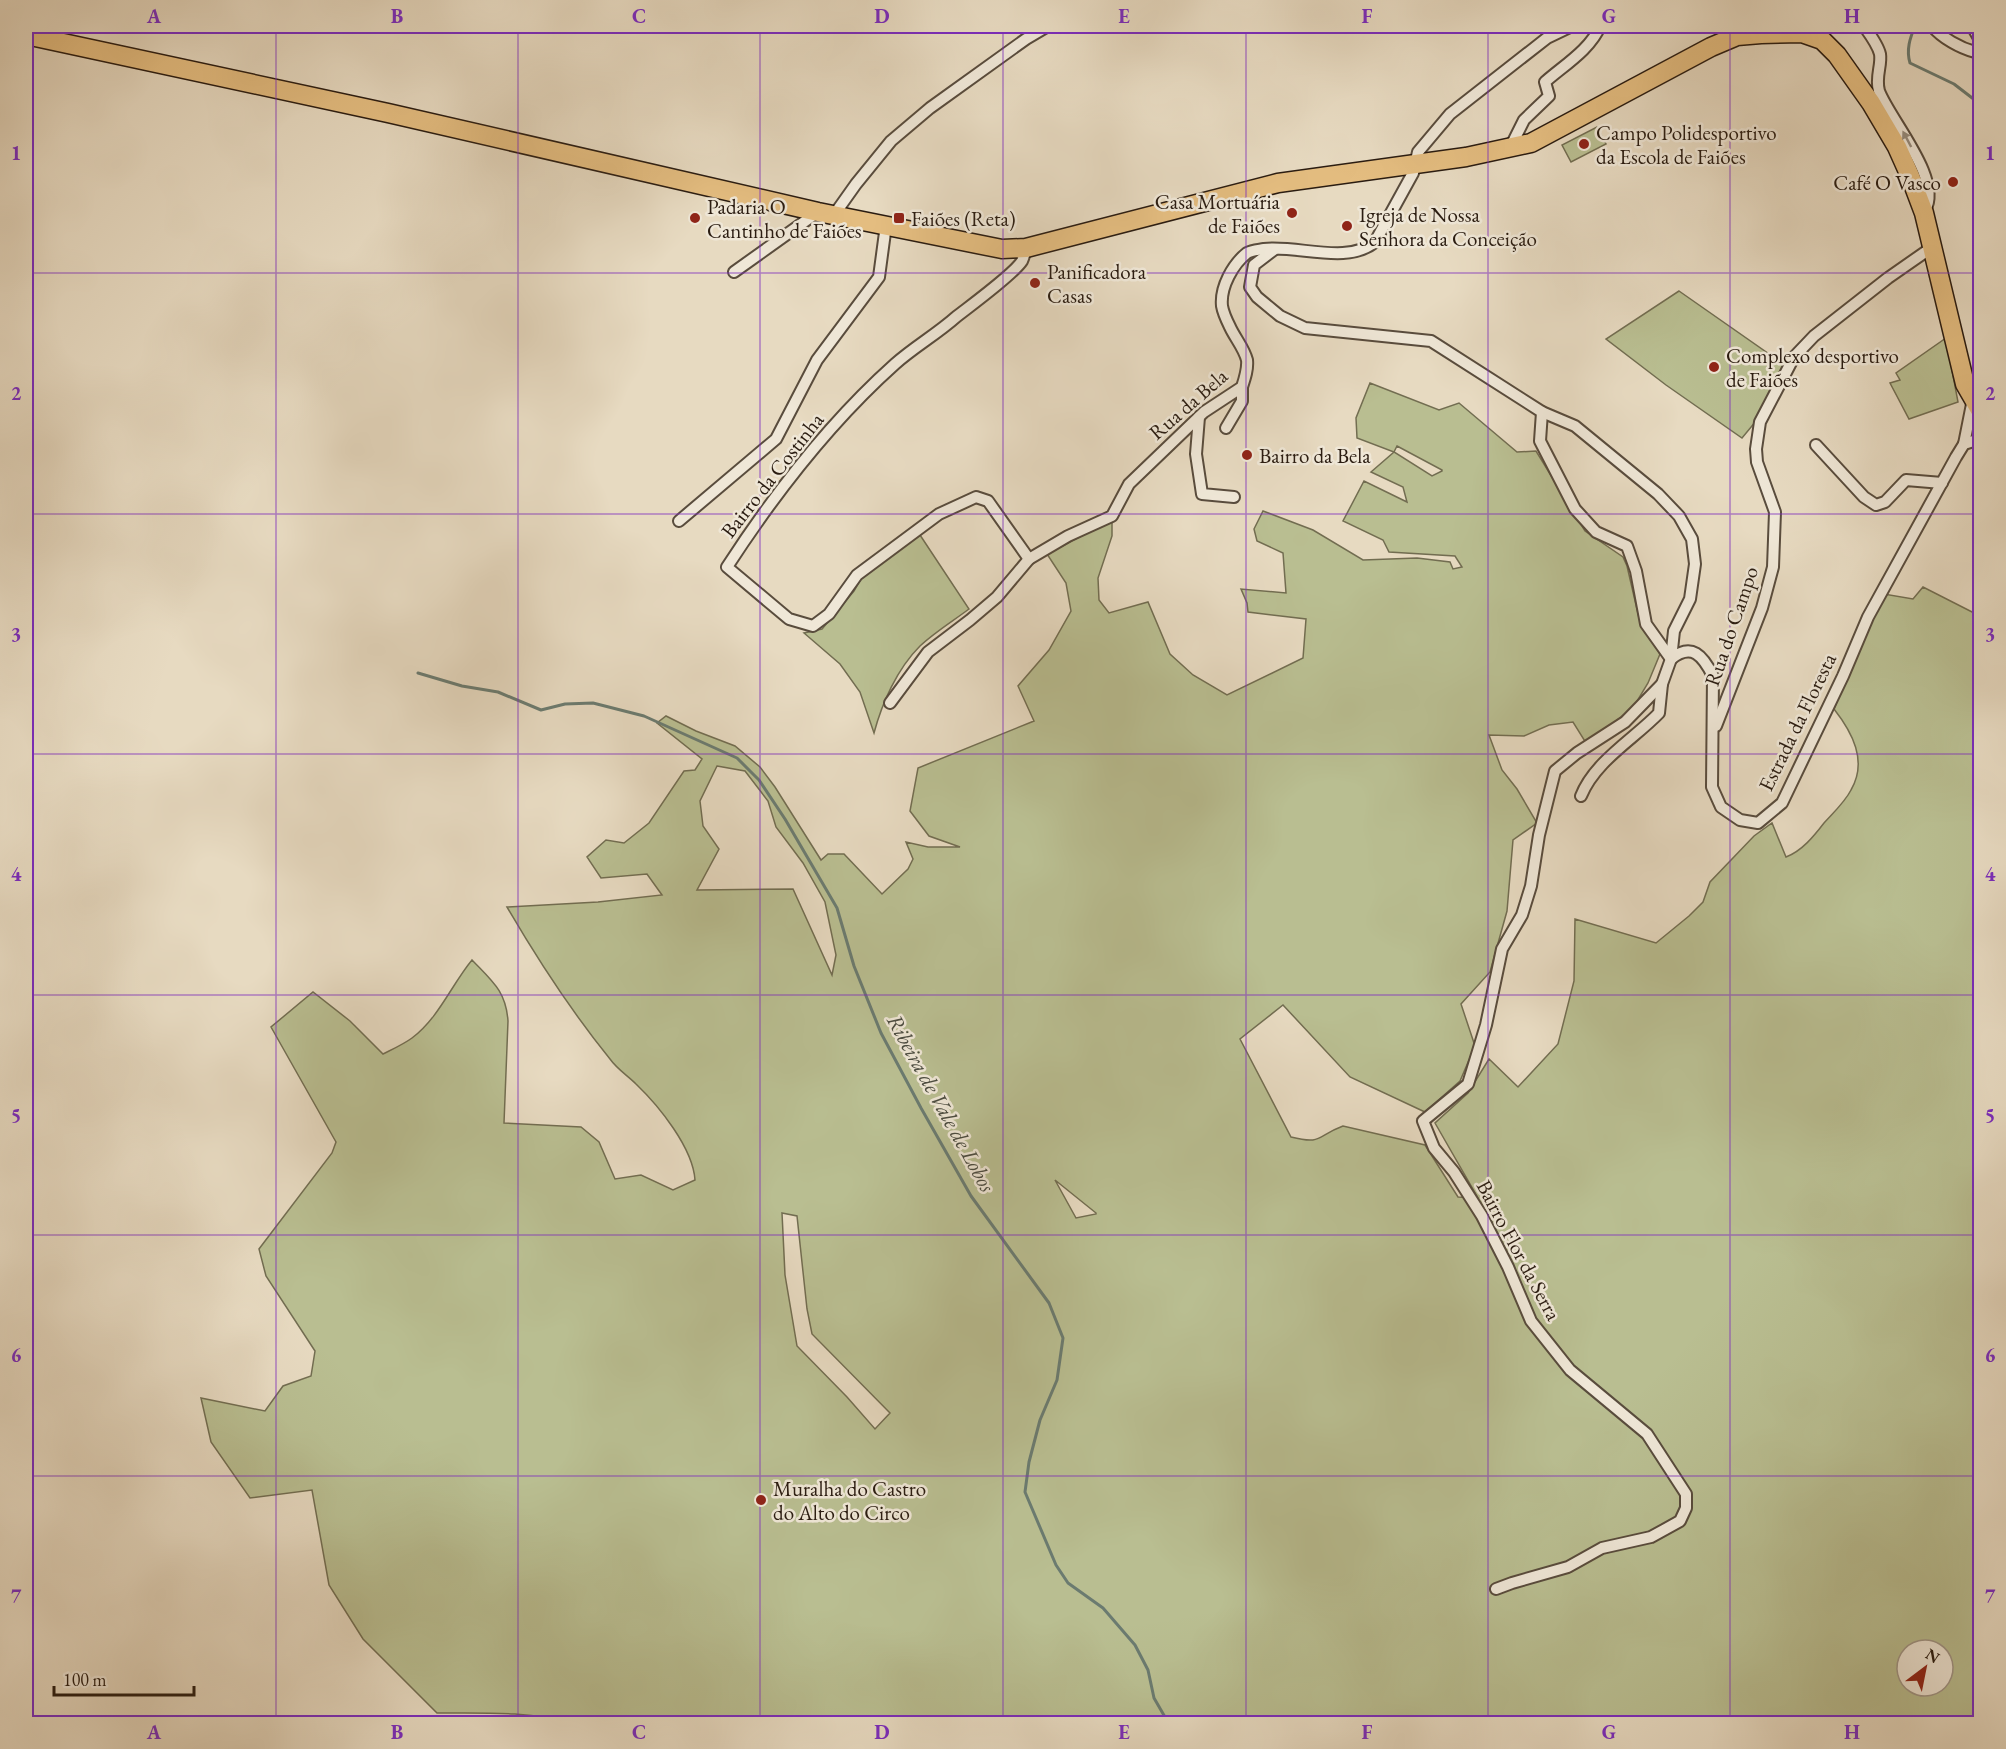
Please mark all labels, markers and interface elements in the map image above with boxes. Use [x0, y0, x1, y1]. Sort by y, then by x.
text: A [146, 3, 162, 29]
text: B [391, 3, 403, 29]
text: C [632, 3, 646, 29]
text: D [874, 3, 890, 29]
text: E [1118, 3, 1130, 29]
text: F [1362, 3, 1373, 29]
text: G [1602, 3, 1616, 29]
text: H [1844, 3, 1860, 29]
place label: Campo Polidesportivo da Escola de Faiões [1596, 119, 1777, 170]
one-way arrow [1902, 130, 1912, 147]
marker: Campo Polidesportivo da Escola de Faiões [1577, 137, 1591, 151]
text: 1 [11, 140, 21, 166]
text: 1 [1985, 140, 1995, 166]
place label: Café O Vasco [1833, 169, 1941, 196]
marker: Café O Vasco [1946, 175, 1960, 189]
place label: Casa Mortuária de Faiões [1155, 188, 1281, 239]
place label: Padaria O Cantinho de Faiões [707, 193, 862, 244]
place label: Igreja de Nossa Senhora da Conceição [1359, 201, 1537, 252]
place label: Faiões (Reta) [911, 205, 1016, 232]
marker: Casa Mortuária de Faiões [1285, 206, 1299, 220]
marker: Padaria O Cantinho de Faiões [688, 211, 702, 225]
marker: Faiões (Reta) [892, 211, 906, 225]
marker: Igreja de Nossa Senhora da Conceição [1340, 219, 1354, 233]
place label: Panificadora Casas [1047, 258, 1147, 309]
marker: Panificadora Casas [1028, 276, 1042, 290]
place label: Complexo desportivo de Faiões [1726, 342, 1899, 393]
marker: Complexo desportivo de Faiões [1707, 360, 1721, 374]
street label: Rua da Bela [1143, 362, 1233, 446]
text: 2 [11, 380, 22, 406]
text: 2 [1985, 380, 1996, 406]
street label: Bairro da Costinha [715, 406, 830, 543]
place label: Bairro da Bela [1259, 442, 1371, 469]
marker: Bairro da Bela [1240, 448, 1254, 462]
street label: Rua do Campo [1698, 563, 1764, 689]
text: 3 [11, 621, 21, 647]
text: 3 [1985, 621, 1995, 647]
street label: Estrada da Floresta [1752, 648, 1842, 795]
text: 4 [11, 861, 22, 887]
text: 4 [1985, 861, 1996, 887]
water label: Ribeira de Vale de Lobos [880, 1009, 1002, 1198]
text: 5 [11, 1102, 21, 1128]
text: 5 [1985, 1102, 1995, 1128]
street label: Bairro Flor da Serra [1471, 1175, 1568, 1326]
text: 6 [11, 1342, 22, 1368]
text: 6 [1985, 1342, 1996, 1368]
place label: Muralha do Castro do Alto do Circo [773, 1475, 926, 1526]
marker: Muralha do Castro do Alto do Circo [754, 1493, 768, 1507]
text: 7 [11, 1583, 22, 1609]
text: 7 [1985, 1583, 1996, 1609]
north arrow [1895, 1638, 1955, 1698]
text: N [1922, 1643, 1944, 1668]
scale bar [54, 1659, 194, 1697]
text: 100 m [63, 1668, 107, 1691]
text: A [146, 1719, 162, 1745]
text: B [391, 1719, 403, 1745]
text: C [632, 1719, 646, 1745]
text: D [874, 1719, 890, 1745]
text: E [1118, 1719, 1130, 1745]
text: F [1362, 1719, 1373, 1745]
text: G [1602, 1719, 1616, 1745]
text: H [1844, 1719, 1860, 1745]

